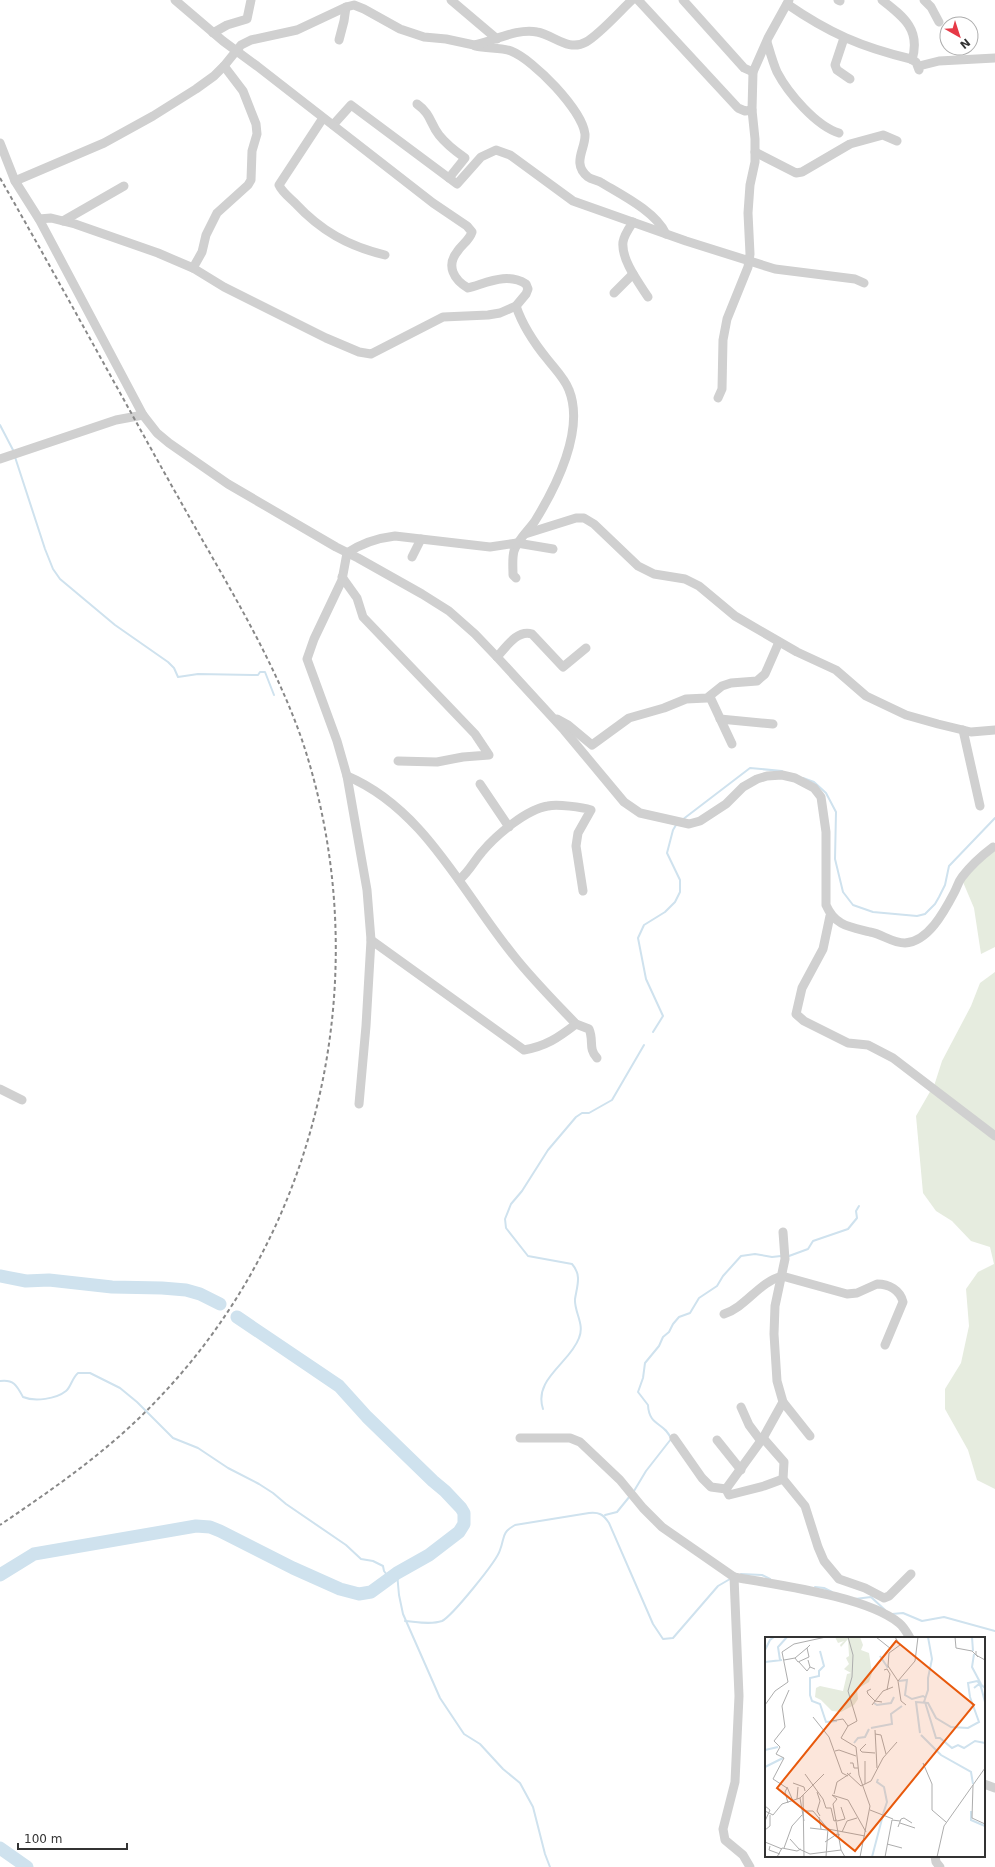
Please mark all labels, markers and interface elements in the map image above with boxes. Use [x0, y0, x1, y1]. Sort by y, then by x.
north arrow [939, 16, 979, 56]
text: N [957, 35, 973, 51]
inset map [765, 1637, 985, 1857]
scale bar [18, 1825, 127, 1851]
text: 100 m [24, 1832, 62, 1846]

